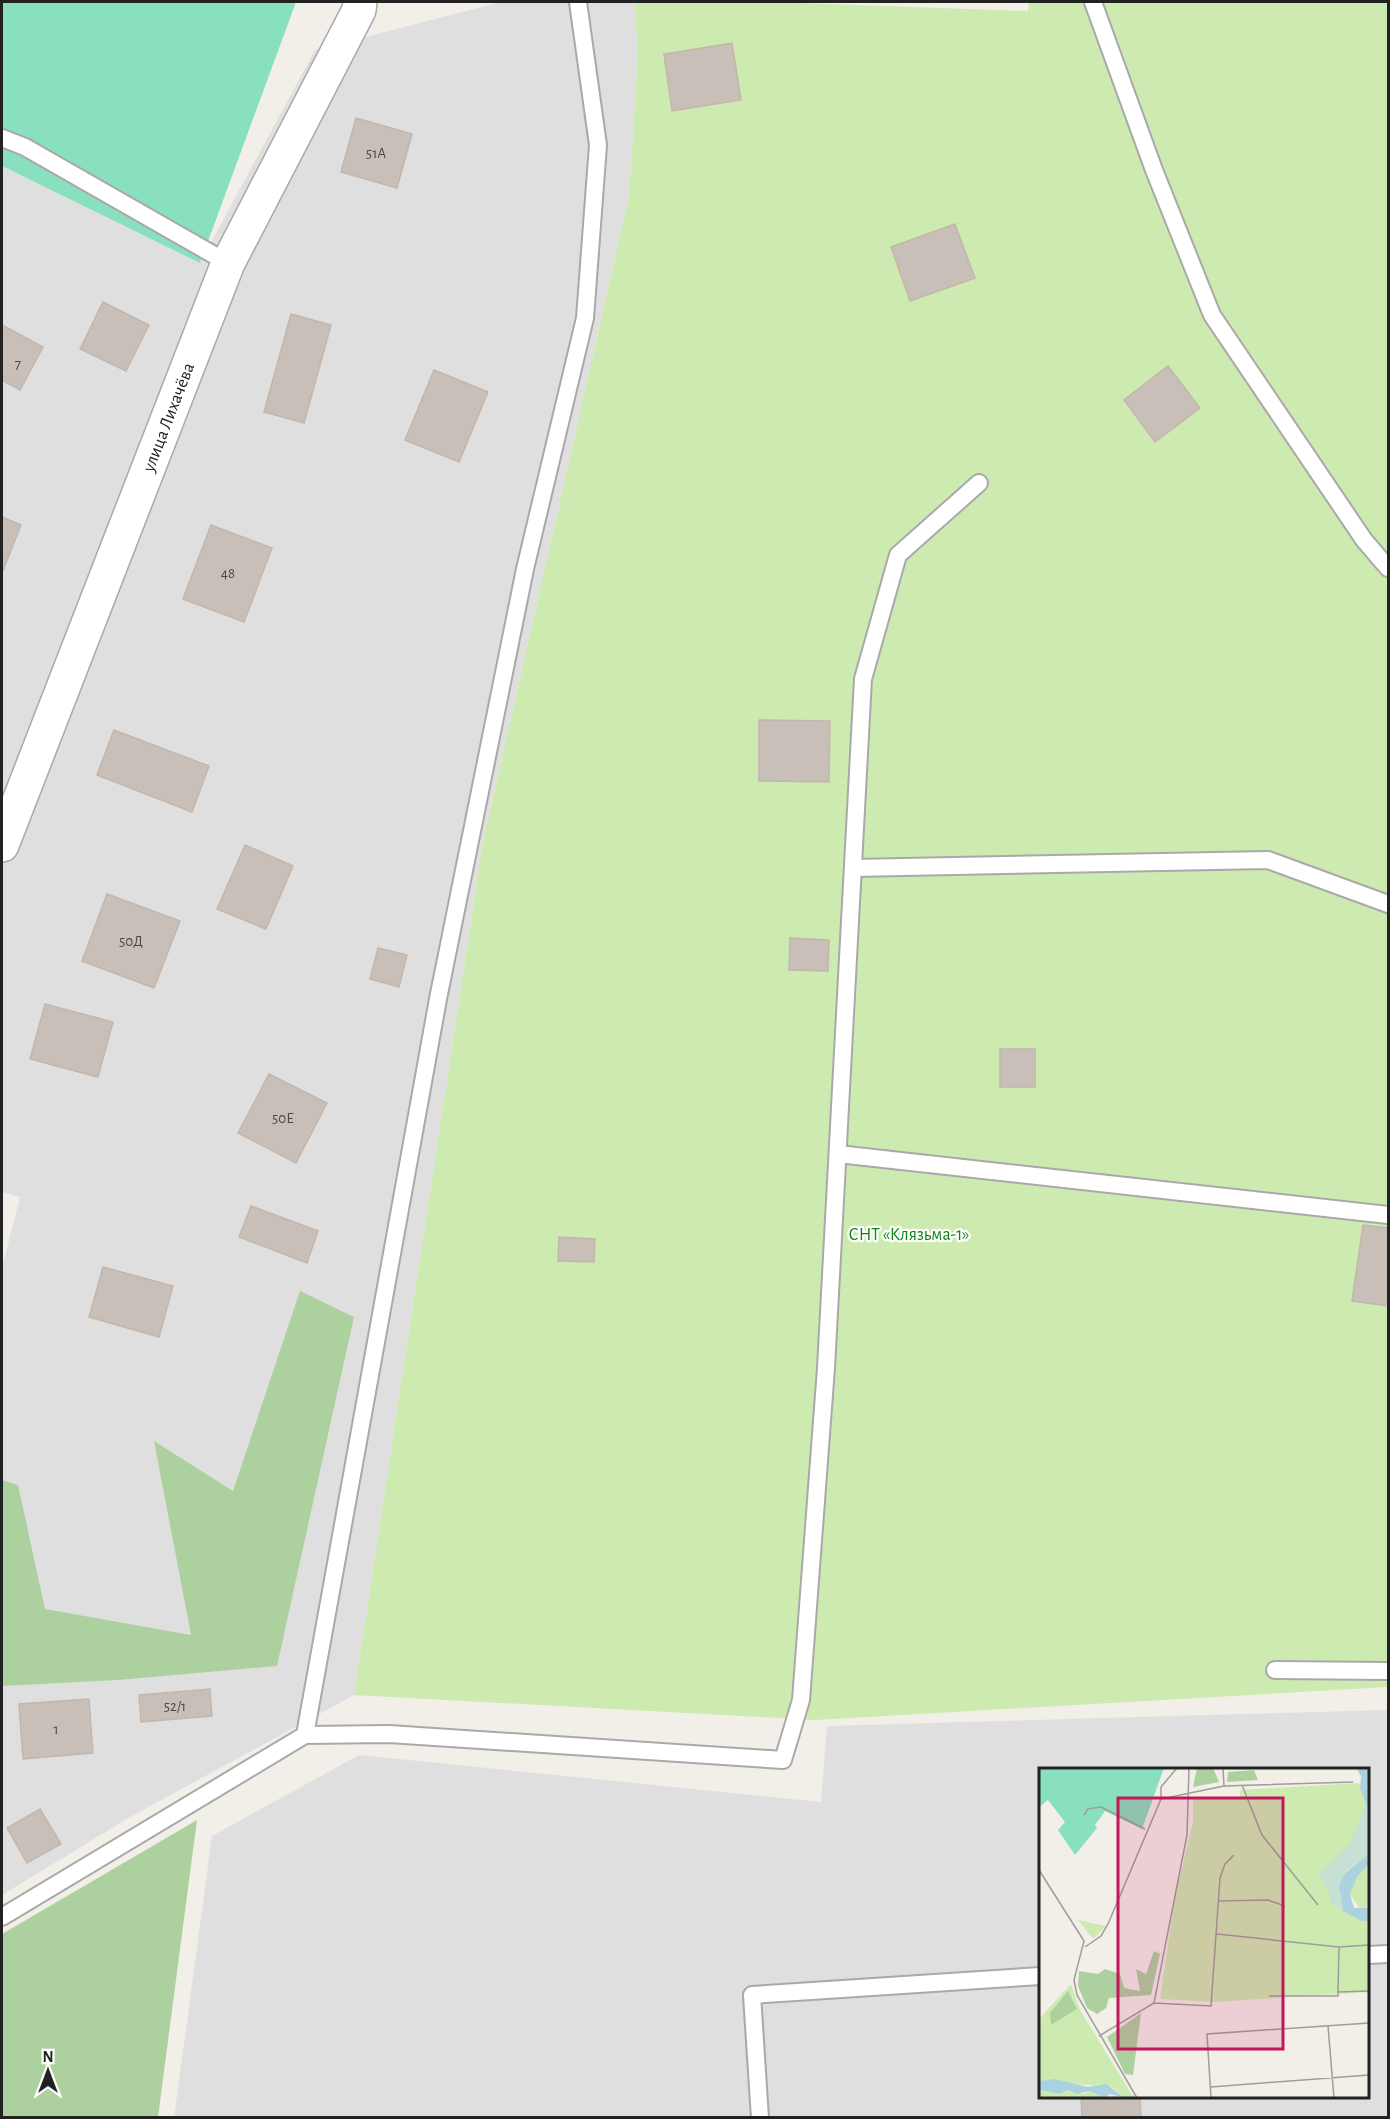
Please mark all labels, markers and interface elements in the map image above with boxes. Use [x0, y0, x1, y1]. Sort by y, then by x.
house number: 51А [366, 146, 386, 161]
house number: 7 [15, 357, 21, 372]
street label: улица Лихачёва [140, 361, 198, 475]
house number: 48 [221, 566, 235, 581]
house number: 50Д [119, 934, 143, 949]
house number: 50Е [272, 1111, 294, 1126]
park label: СНТ «Клязьма-1» [849, 1226, 969, 1244]
house number: 52/1 [164, 1699, 186, 1714]
house number: 1 [53, 1722, 59, 1737]
inset map [1039, 1768, 1369, 2098]
north arrow [18, 2041, 78, 2101]
text: N [42, 2049, 54, 2065]

